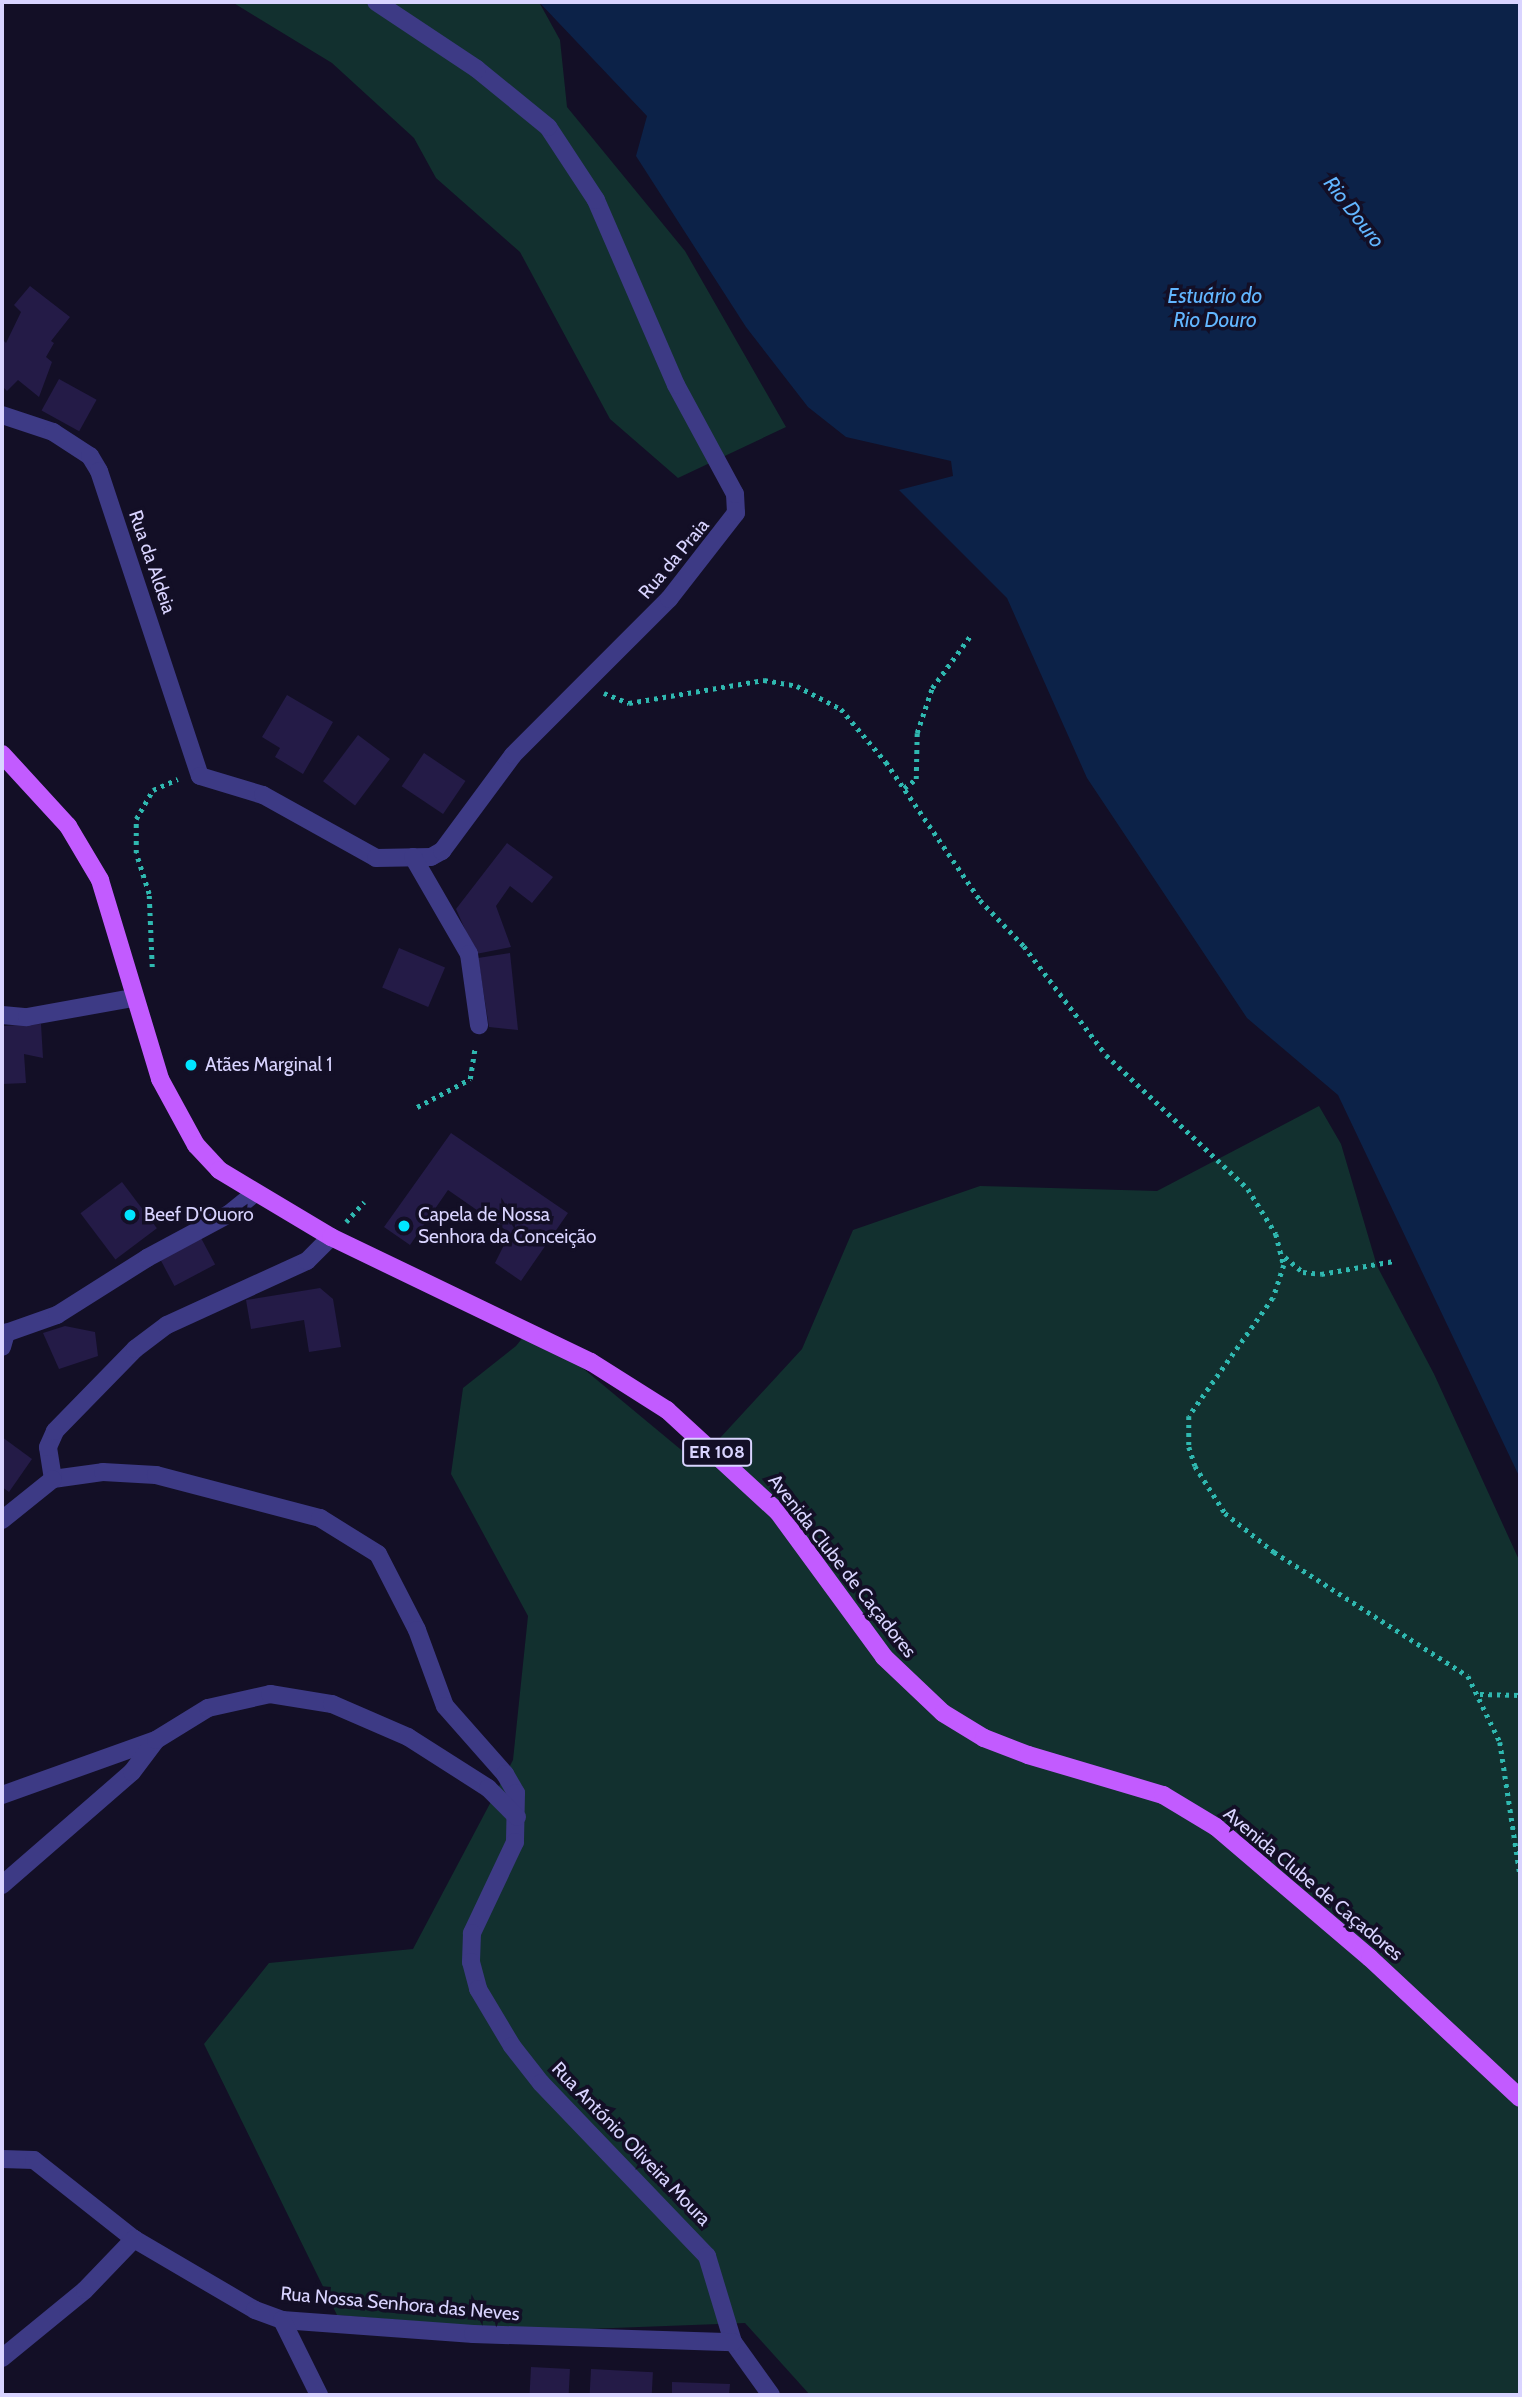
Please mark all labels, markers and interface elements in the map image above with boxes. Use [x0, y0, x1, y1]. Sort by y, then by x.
water label: Rio Douro [1318, 171, 1390, 253]
water label: Estuário do Rio Douro [1168, 283, 1262, 333]
street label: Rua da Aldeia [124, 507, 180, 617]
street label: Rua da Praia [634, 514, 714, 604]
place label: Atães Marginal 1 [205, 1054, 332, 1076]
marker: Atães Marginal 1 [183, 1057, 199, 1073]
place label: Beef D'Ouoro [144, 1204, 254, 1226]
place label: Capela de Nossa Senhora da Conceição [418, 1204, 596, 1248]
marker: Beef D'Ouoro [122, 1207, 138, 1223]
marker: Capela de Nossa Senhora da Conceição [396, 1218, 412, 1234]
road number: ER 108 [682, 1437, 752, 1466]
street label: Avenida Clube de Caçadores [763, 1470, 921, 1662]
street label: Avenida Clube de Caçadores [1219, 1802, 1407, 1966]
street label: Rua António Oliveira Moura [547, 2057, 715, 2231]
street label: Rua Nossa Senhora das Neves [279, 2282, 521, 2326]

